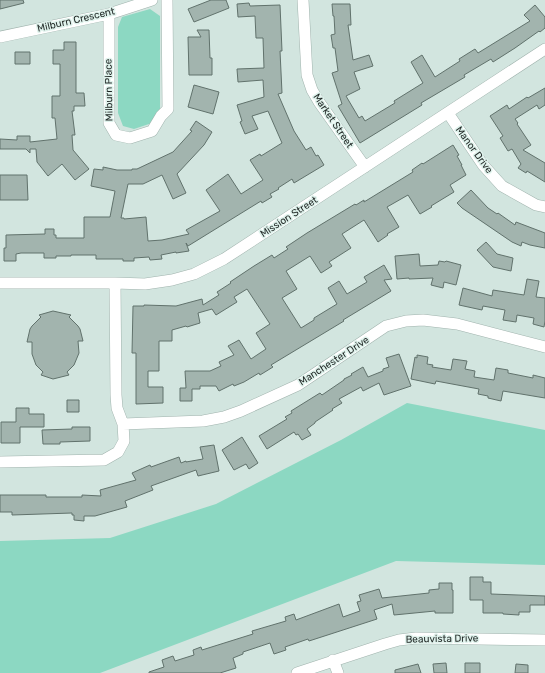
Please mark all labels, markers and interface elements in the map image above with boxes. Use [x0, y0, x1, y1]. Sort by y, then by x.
street label: Milburn Crescent [36, 5, 116, 35]
street label: Milburn Place [102, 58, 116, 121]
street label: Market Street [310, 92, 356, 151]
street label: Manor Drive [453, 124, 495, 176]
street label: Mission Street [258, 194, 320, 240]
street label: Manchester Drive [297, 334, 372, 388]
street label: Beauvista Drive [405, 632, 479, 646]

